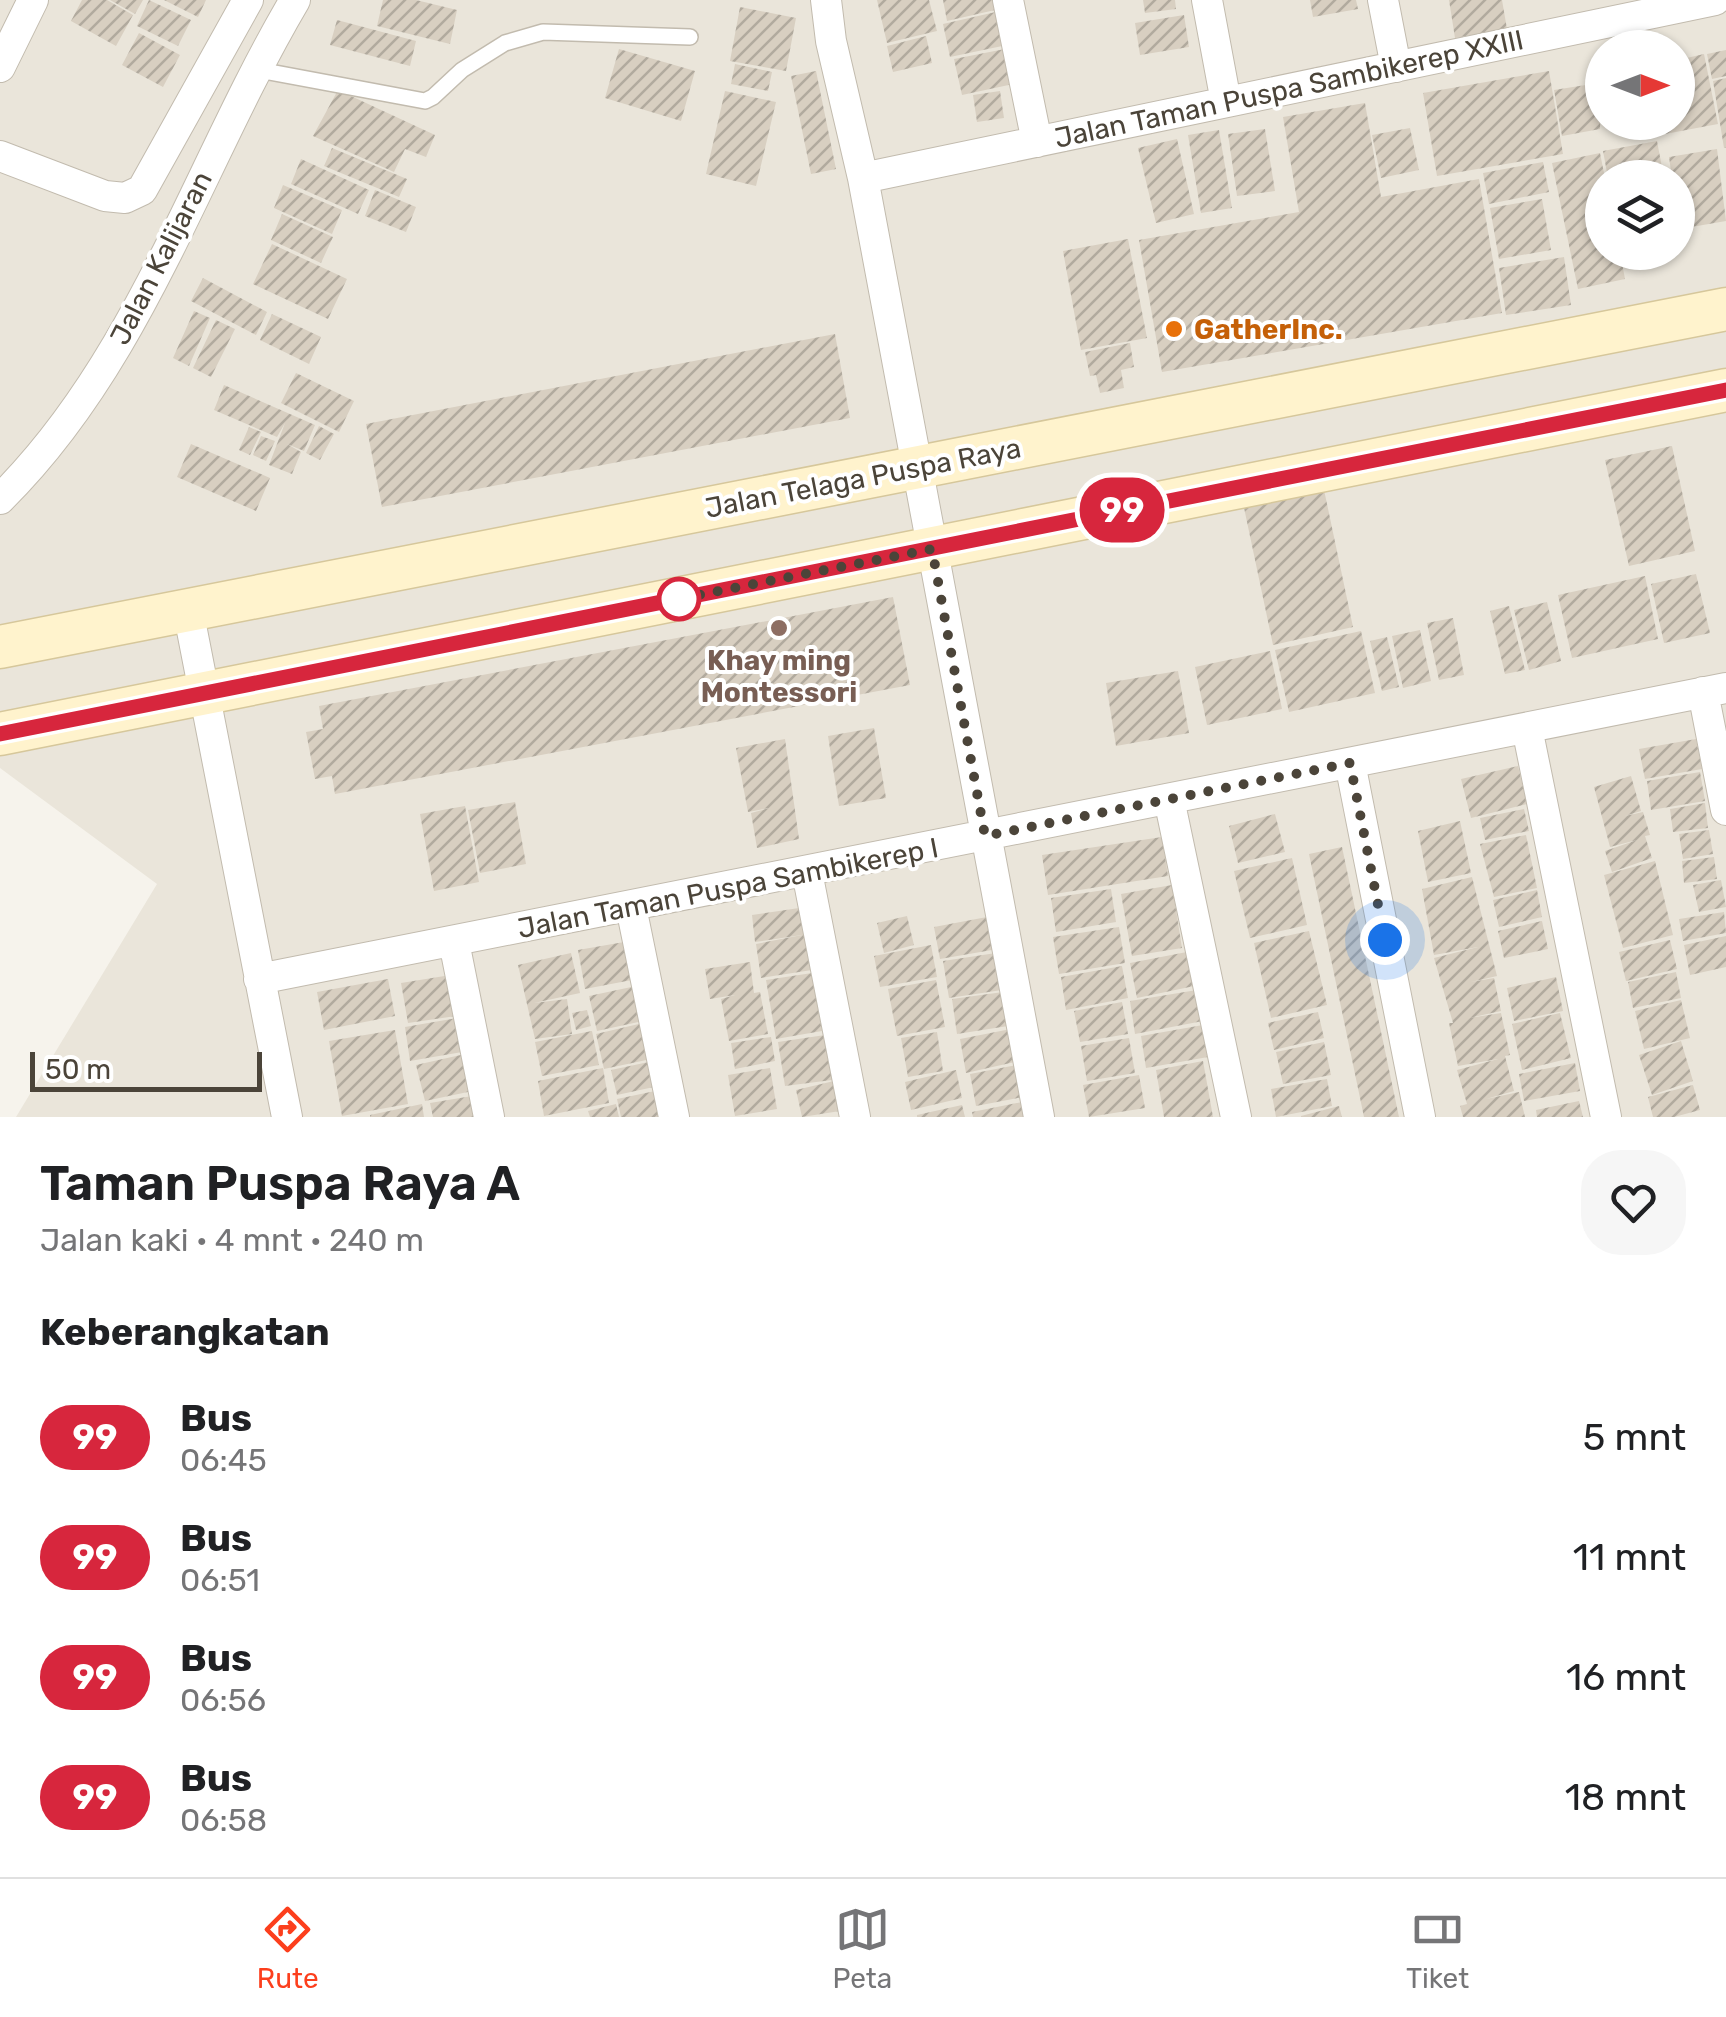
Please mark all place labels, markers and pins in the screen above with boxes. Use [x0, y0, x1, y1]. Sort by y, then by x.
place label: GatherInc. [1194, 313, 1343, 346]
marker: GatherInc. [1163, 318, 1185, 340]
unlabelled marker [658, 578, 700, 620]
marker: Khay ming Montessori [768, 617, 790, 639]
place label: Khay ming Montessori [701, 644, 857, 709]

